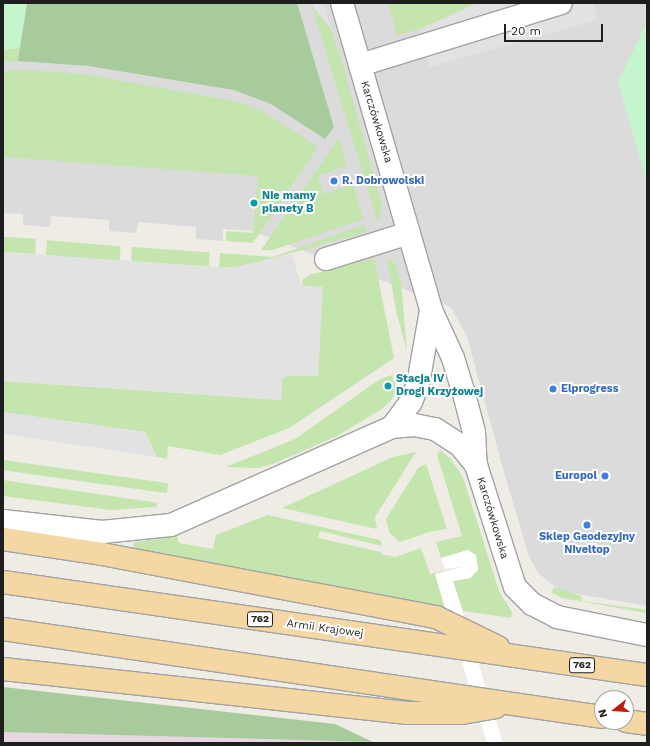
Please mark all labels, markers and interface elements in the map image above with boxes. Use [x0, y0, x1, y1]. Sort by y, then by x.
scale bar [506, 16, 605, 42]
text: 20 m [511, 24, 541, 38]
street label: Karczówkowska [357, 79, 395, 165]
place label: R. Dobrowolski [342, 174, 424, 188]
marker: R. Dobrowolski [329, 176, 339, 186]
place label: Nie mamy planety B [262, 190, 316, 216]
marker: Nie mamy planety B [249, 198, 259, 208]
place label: Stacja IV Drogi Krzyżowej [396, 373, 483, 399]
marker: Stacja IV Drogi Krzyżowej [383, 381, 393, 391]
place label: Elprogress [561, 382, 619, 396]
marker: Elprogress [548, 384, 558, 394]
place label: Europol [555, 469, 597, 483]
marker: Europol [600, 471, 610, 481]
street label: Karczówkowska [473, 475, 511, 561]
marker: Sklep Geodezyjny Niveltop [582, 520, 592, 530]
place label: Sklep Geodezyjny Niveltop [539, 531, 635, 557]
road number: 762 [247, 611, 273, 627]
street label: Armii Krajowej [286, 617, 364, 641]
road number: 762 [569, 657, 595, 673]
north arrow [594, 690, 634, 730]
text: N [596, 708, 610, 719]

